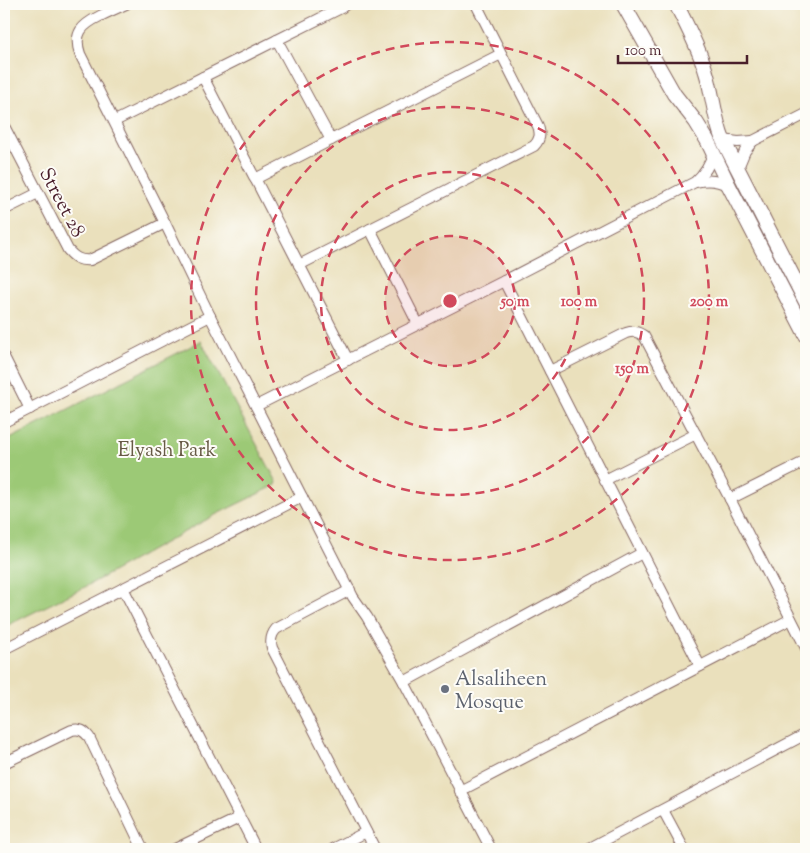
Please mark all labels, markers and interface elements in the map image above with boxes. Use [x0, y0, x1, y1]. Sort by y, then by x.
scale bar [618, 32, 746, 64]
text: 100 m [625, 41, 662, 62]
street label: Street 28 [30, 163, 91, 243]
centre of rings [441, 292, 459, 310]
text: 50 m [500, 292, 530, 313]
text: 100 m [561, 292, 598, 313]
text: 200 m [690, 292, 729, 313]
text: 150 m [615, 359, 649, 380]
park label: Elyash Park [118, 437, 216, 466]
place label: Alsaliheen Mosque [455, 666, 547, 718]
marker: Alsaliheen Mosque [439, 683, 451, 695]

